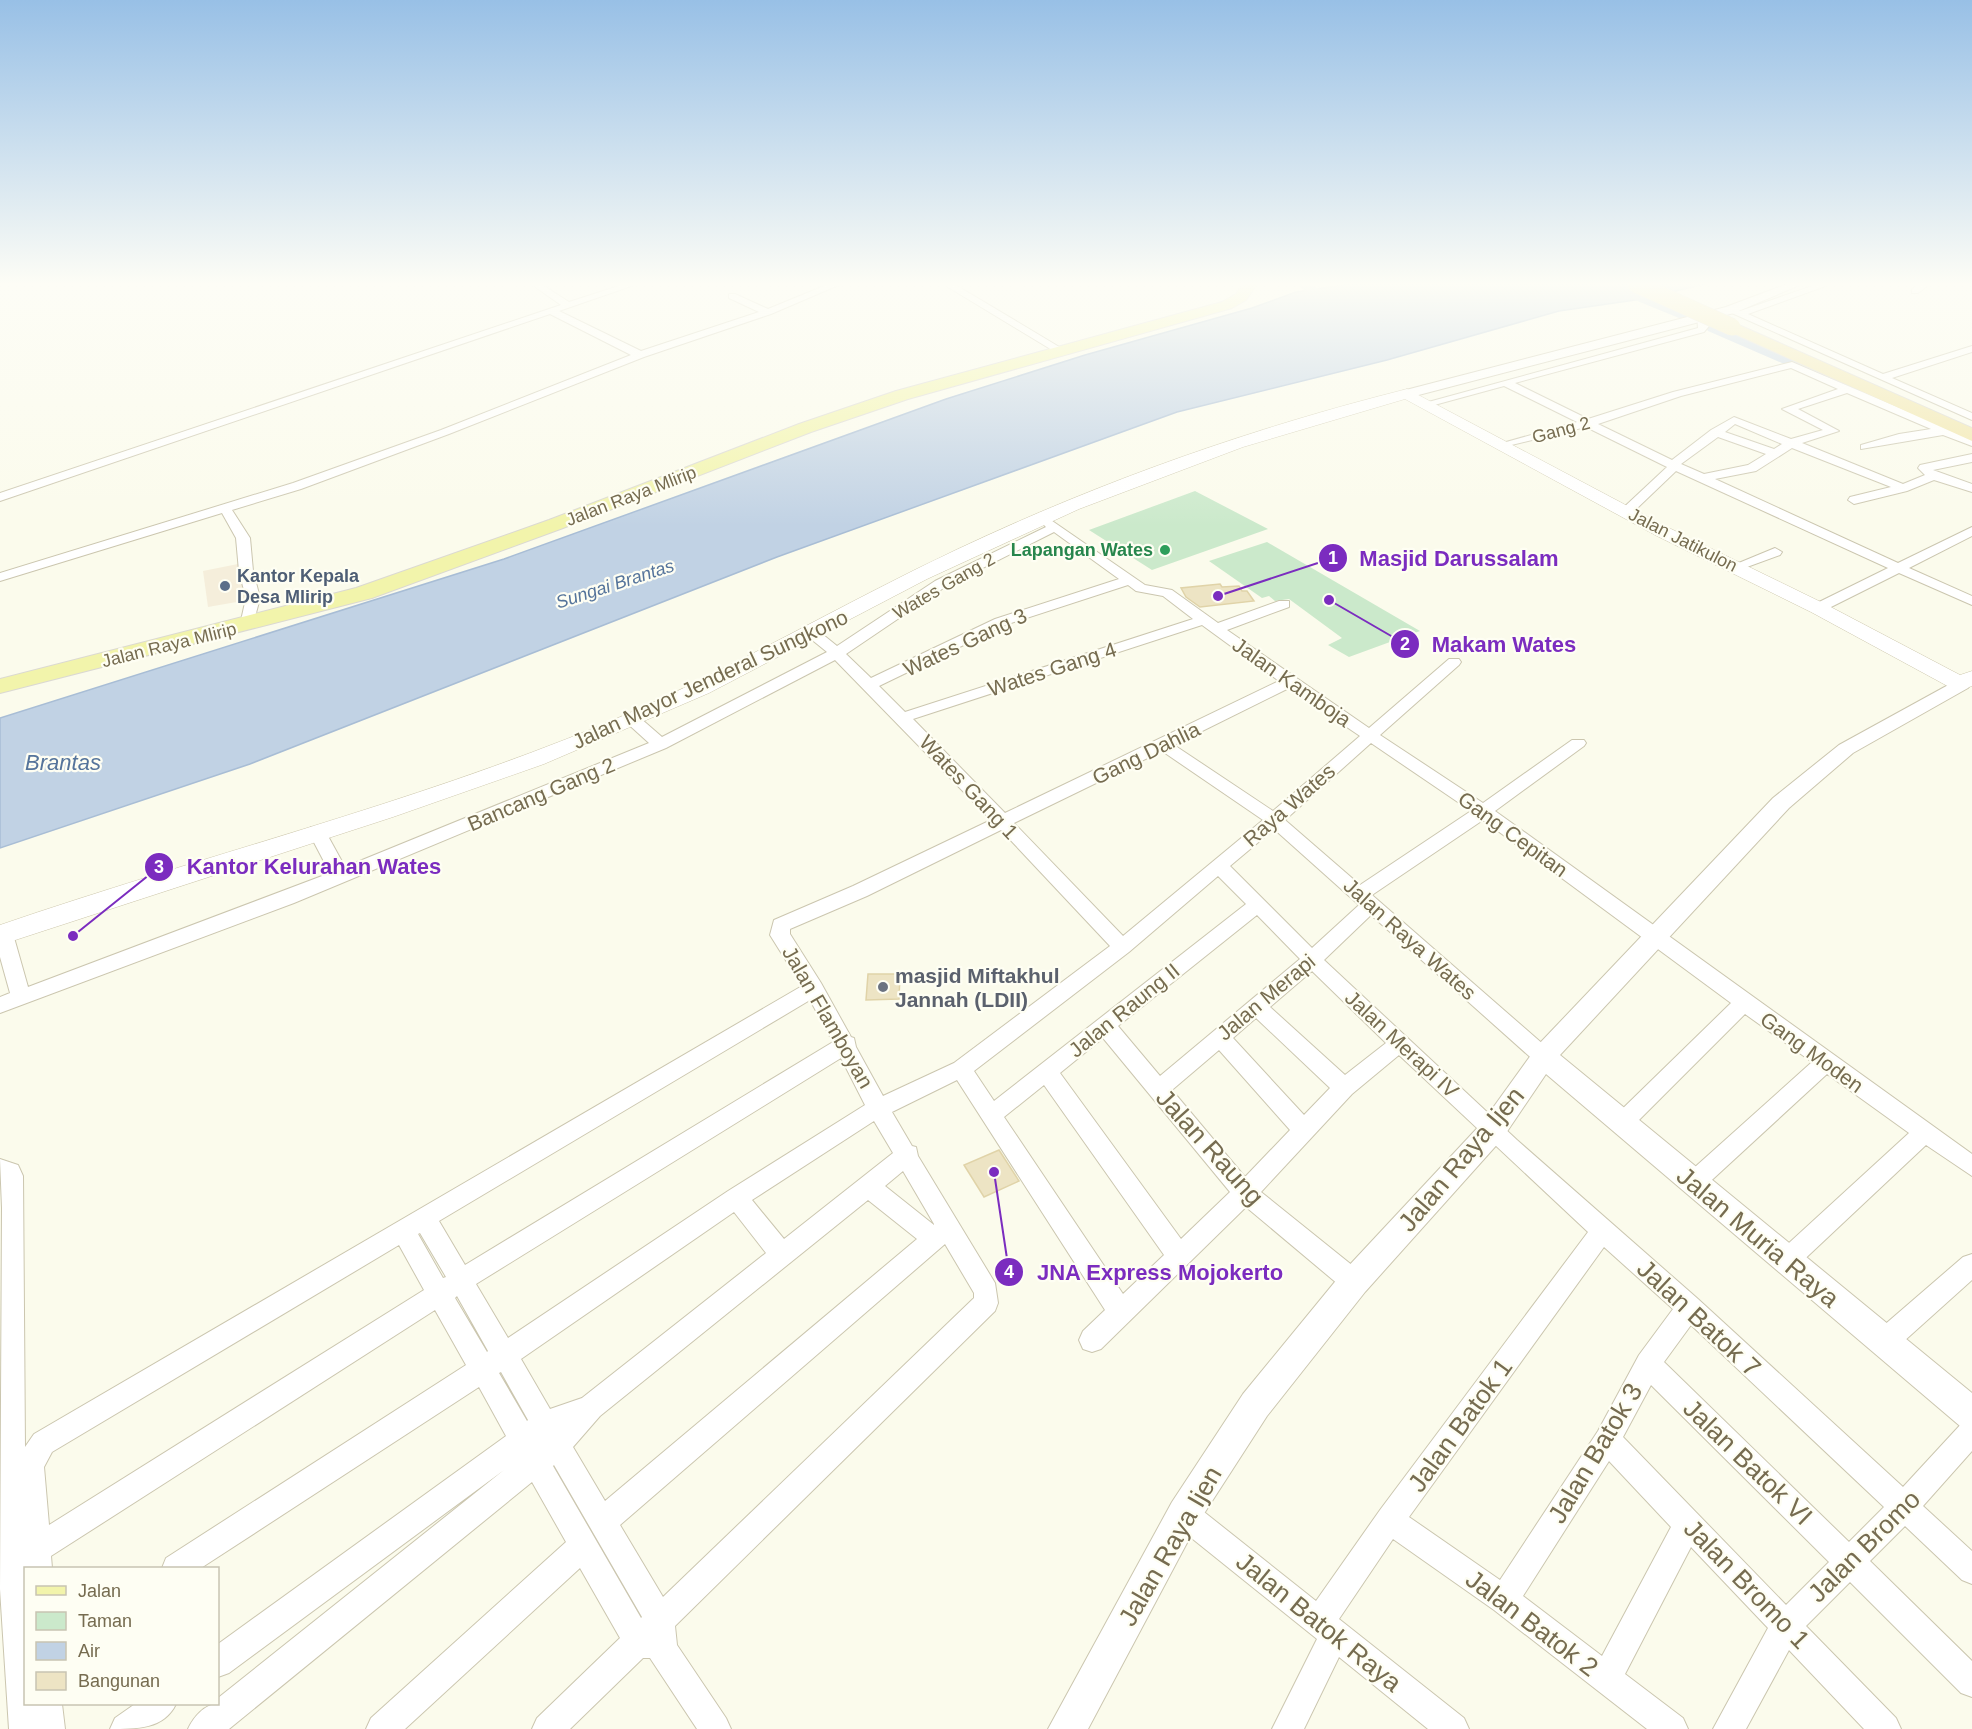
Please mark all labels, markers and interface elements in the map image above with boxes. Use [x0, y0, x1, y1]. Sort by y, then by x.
street label: Gang 2 [1530, 413, 1592, 447]
street label: Jalan Raya Mlirip [563, 462, 699, 530]
street label: Jalan Jatikulon [1625, 504, 1741, 576]
callout: Masjid Darussalam [1318, 538, 1571, 578]
place label: Lapangan Wates [1011, 540, 1153, 560]
marker: Lapangan Wates [1158, 543, 1172, 557]
text: Masjid Darussalam [1359, 546, 1559, 571]
text: 1 [1328, 548, 1338, 568]
street label: Wates Gang 2 [889, 549, 999, 623]
water label: Sungai Brantas [553, 555, 677, 613]
place label: Kantor Kepala Desa Mlirip [237, 566, 360, 607]
marker: Kantor Kepala Desa Mlirip [218, 579, 232, 593]
street label: Wates Gang 3 [900, 603, 1030, 681]
street label: Jalan Mayor Jenderal Sungkono [569, 605, 851, 753]
street label: Jalan Raya Mlirip [100, 619, 238, 671]
callout: Makam Wates [1390, 624, 1589, 664]
text: Makam Wates [1432, 632, 1576, 657]
street label: Jalan Kamboja [1229, 633, 1356, 731]
text: 2 [1400, 634, 1410, 654]
street label: Wates Gang 4 [985, 637, 1119, 701]
street label: Gang Dahlia [1088, 717, 1204, 789]
street label: Wates Gang 1 [915, 730, 1023, 844]
water label: Brantas [25, 750, 101, 775]
street label: Bancang Gang 2 [464, 753, 618, 835]
street label: Raya Wates [1239, 759, 1339, 851]
street label: Gang Cepitan [1454, 787, 1572, 881]
callout: Kantor Kelurahan Wates [144, 847, 453, 887]
text: Kantor Kelurahan Wates [187, 854, 441, 879]
text: 3 [154, 857, 164, 877]
street label: Jalan Raya Wates [1339, 874, 1481, 1004]
street label: Jalan Flamboyan [778, 942, 878, 1092]
street label: Jalan Merapi [1213, 950, 1319, 1044]
street label: Jalan Raung II [1064, 958, 1184, 1062]
place label: masjid Miftakhul Jannah (LDII) [895, 964, 1060, 1011]
marker: masjid Miftakhul Jannah (LDII) [876, 980, 890, 994]
street label: Jalan Merapi IV [1341, 986, 1463, 1102]
street label: Gang Moden [1756, 1007, 1868, 1097]
street label: Jalan Raya Ijen [1392, 1081, 1530, 1237]
street label: Jalan Raung [1150, 1083, 1270, 1211]
street label: Jalan Muria Raya [1671, 1160, 1846, 1314]
callout: JNA Express Mojokerto [994, 1252, 1295, 1292]
street label: Jalan Batok 7 [1631, 1253, 1767, 1383]
text: JNA Express Mojokerto [1037, 1260, 1283, 1285]
text: 4 [1004, 1262, 1014, 1282]
street label: Jalan Batok 1 [1402, 1352, 1518, 1498]
street label: Jalan Batok 3 [1542, 1378, 1648, 1528]
street label: Jalan Batok VI [1677, 1393, 1819, 1531]
street label: Jalan Raya Ijen [1112, 1461, 1228, 1631]
street label: Jalan Bromo [1802, 1484, 1926, 1608]
street label: Jalan Bromo 1 [1678, 1513, 1816, 1655]
street label: Jalan Batok Raya [1230, 1546, 1408, 1698]
street label: Jalan Batok 2 [1460, 1564, 1604, 1682]
legend [24, 1567, 219, 1705]
text: Jalan [78, 1581, 121, 1601]
text: Taman [78, 1611, 132, 1631]
text: Air [78, 1641, 100, 1661]
text: Bangunan [78, 1671, 160, 1691]

